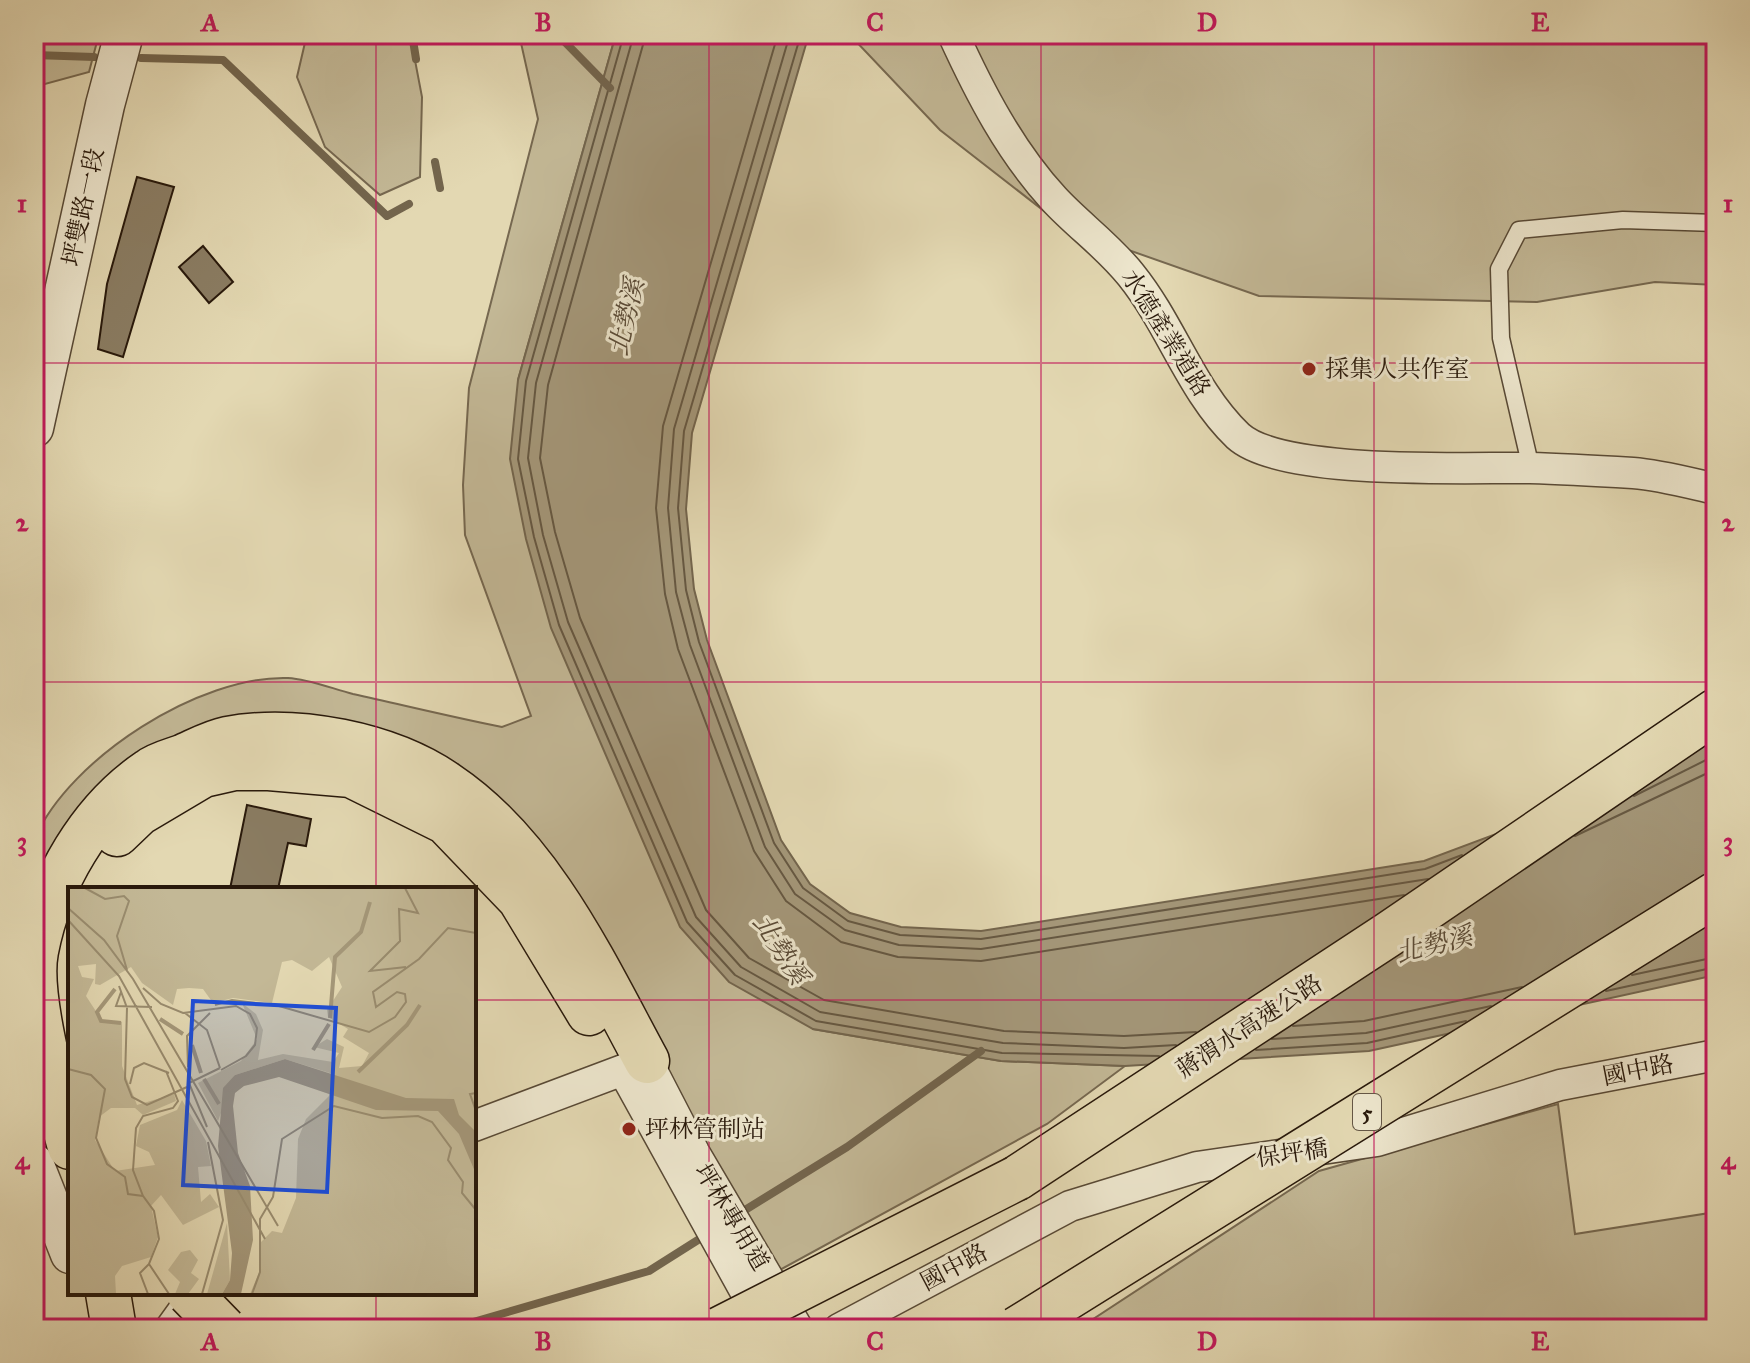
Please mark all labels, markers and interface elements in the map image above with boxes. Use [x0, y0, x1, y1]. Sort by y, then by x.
text: A [199, 6, 219, 38]
text: B [534, 6, 552, 38]
text: C [866, 6, 884, 38]
text: D [1197, 6, 1217, 38]
text: E [1531, 6, 1550, 38]
street label: 坪雙路一段 [56, 145, 110, 269]
text: 1 [17, 187, 27, 219]
text: 1 [1723, 187, 1733, 219]
street label: 水德產業道路 [1115, 264, 1217, 402]
water label: 北勢溪 [602, 272, 651, 359]
place label: 採集人共作室 [1325, 354, 1469, 384]
marker: 採集人共作室 [1300, 360, 1318, 378]
text: 2 [16, 506, 30, 538]
text: 2 [1722, 506, 1736, 538]
text: 3 [17, 825, 27, 857]
text: 3 [1723, 825, 1733, 857]
inset map [68, 887, 476, 1295]
water label: 北勢溪 [746, 908, 817, 993]
water label: 北勢溪 [1392, 918, 1479, 969]
street label: 蔣渭水高速公路 [1170, 968, 1328, 1084]
street label: 國中路 [1600, 1048, 1676, 1092]
road number: 5 [1353, 1094, 1381, 1130]
place label: 坪林管制站 [645, 1114, 765, 1144]
marker: 坪林管制站 [620, 1120, 638, 1138]
street label: 保坪橋 [1254, 1133, 1330, 1173]
text: 4 [15, 1144, 31, 1176]
text: 4 [1721, 1144, 1737, 1176]
street label: 坪林專用道 [688, 1158, 776, 1276]
street label: 國中路 [915, 1237, 993, 1297]
text: A [199, 1325, 219, 1357]
text: B [534, 1325, 552, 1357]
text: C [866, 1325, 884, 1357]
text: D [1197, 1325, 1217, 1357]
text: E [1531, 1325, 1550, 1357]

